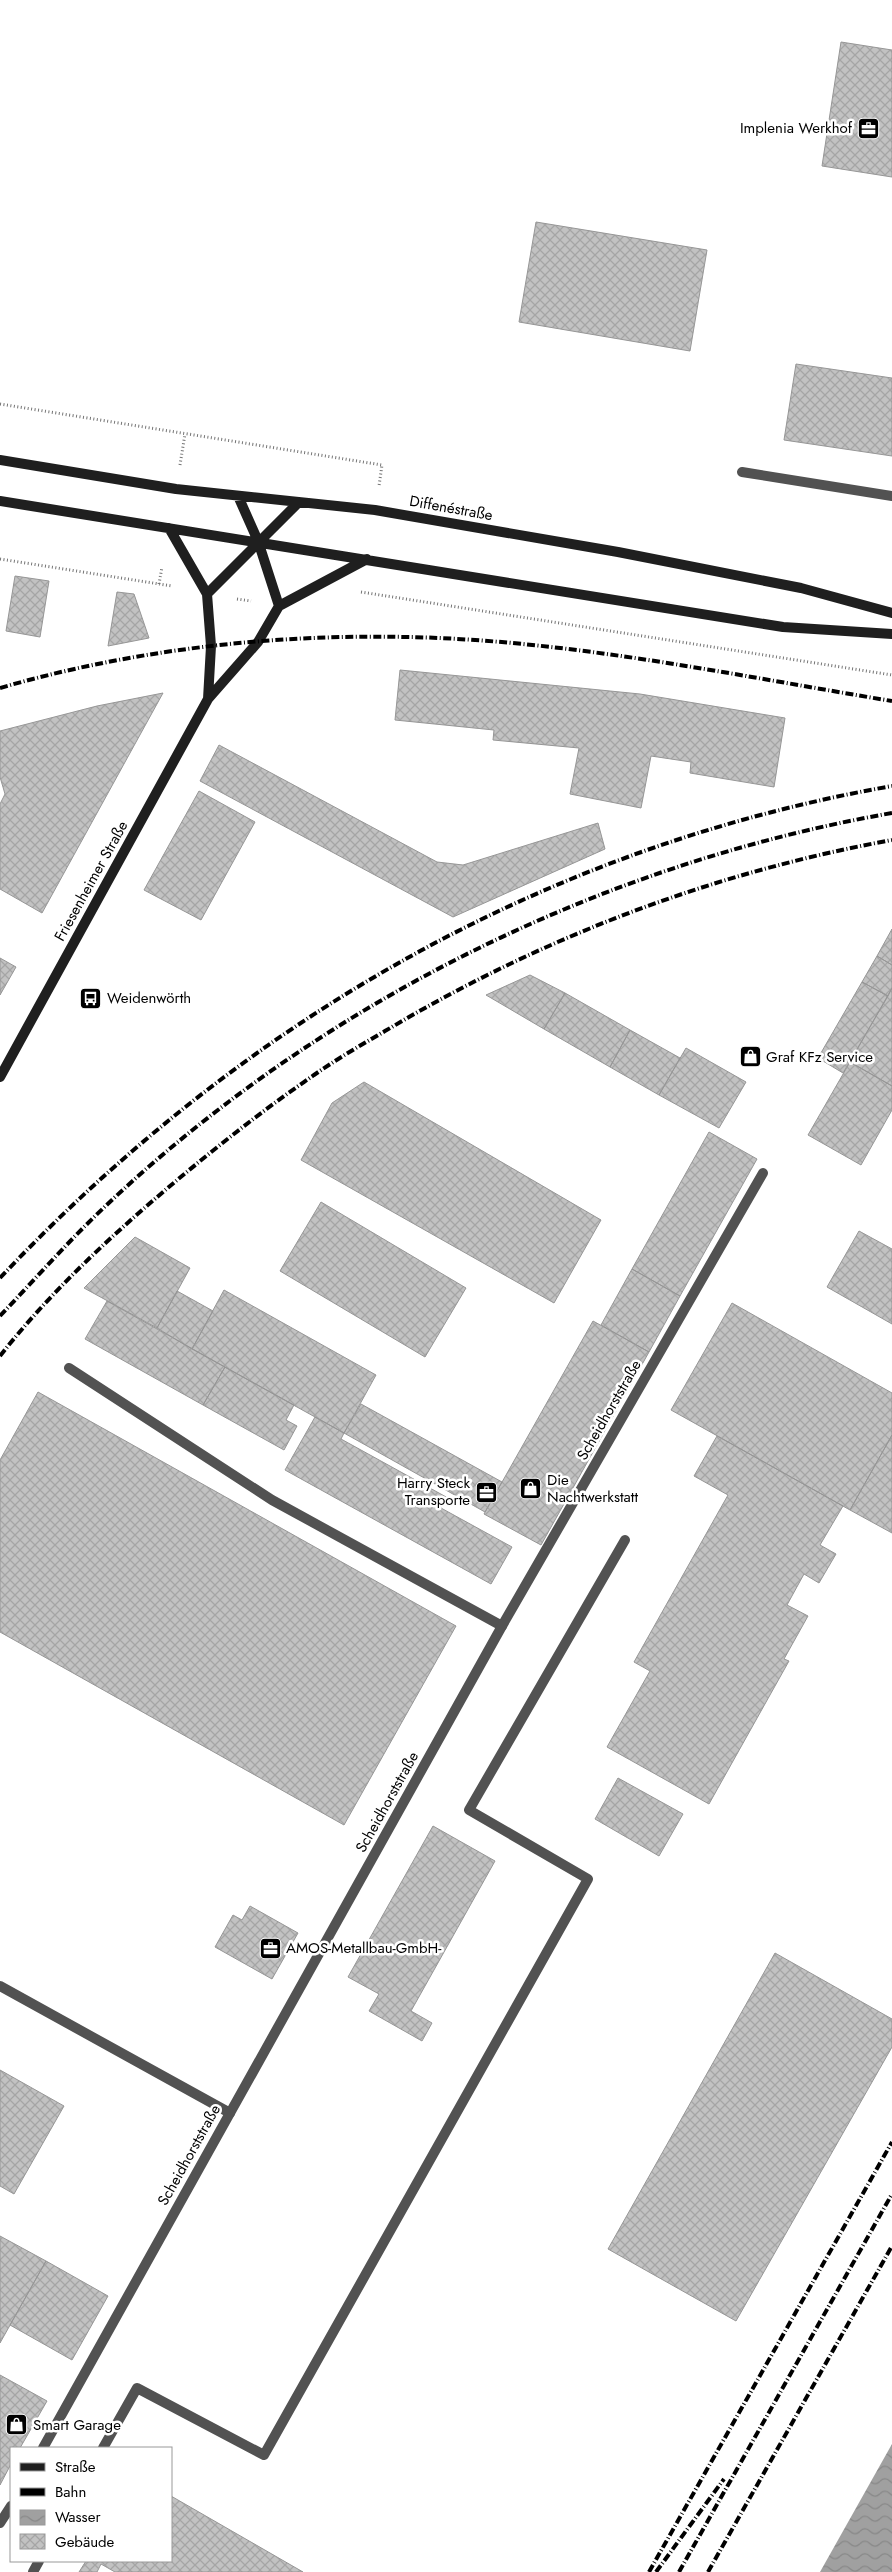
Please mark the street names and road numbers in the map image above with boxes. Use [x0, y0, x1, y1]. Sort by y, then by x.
street label: Diffenéstraße [408, 490, 495, 526]
street label: Friesenheimer Straße [49, 817, 133, 945]
street label: Scheidhorststraße [571, 1356, 647, 1464]
street label: Scheidhorststraße [350, 1747, 424, 1857]
street label: Scheidhorststraße [152, 2100, 226, 2210]

